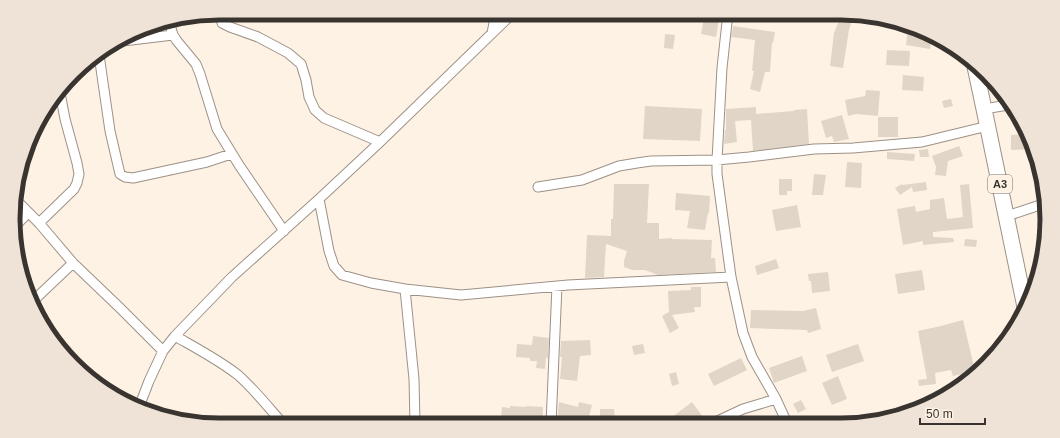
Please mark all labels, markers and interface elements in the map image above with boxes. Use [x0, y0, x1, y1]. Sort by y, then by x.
road number: A3 [988, 175, 1012, 193]
scale bar [920, 400, 985, 426]
text: 50 m [926, 407, 953, 421]

